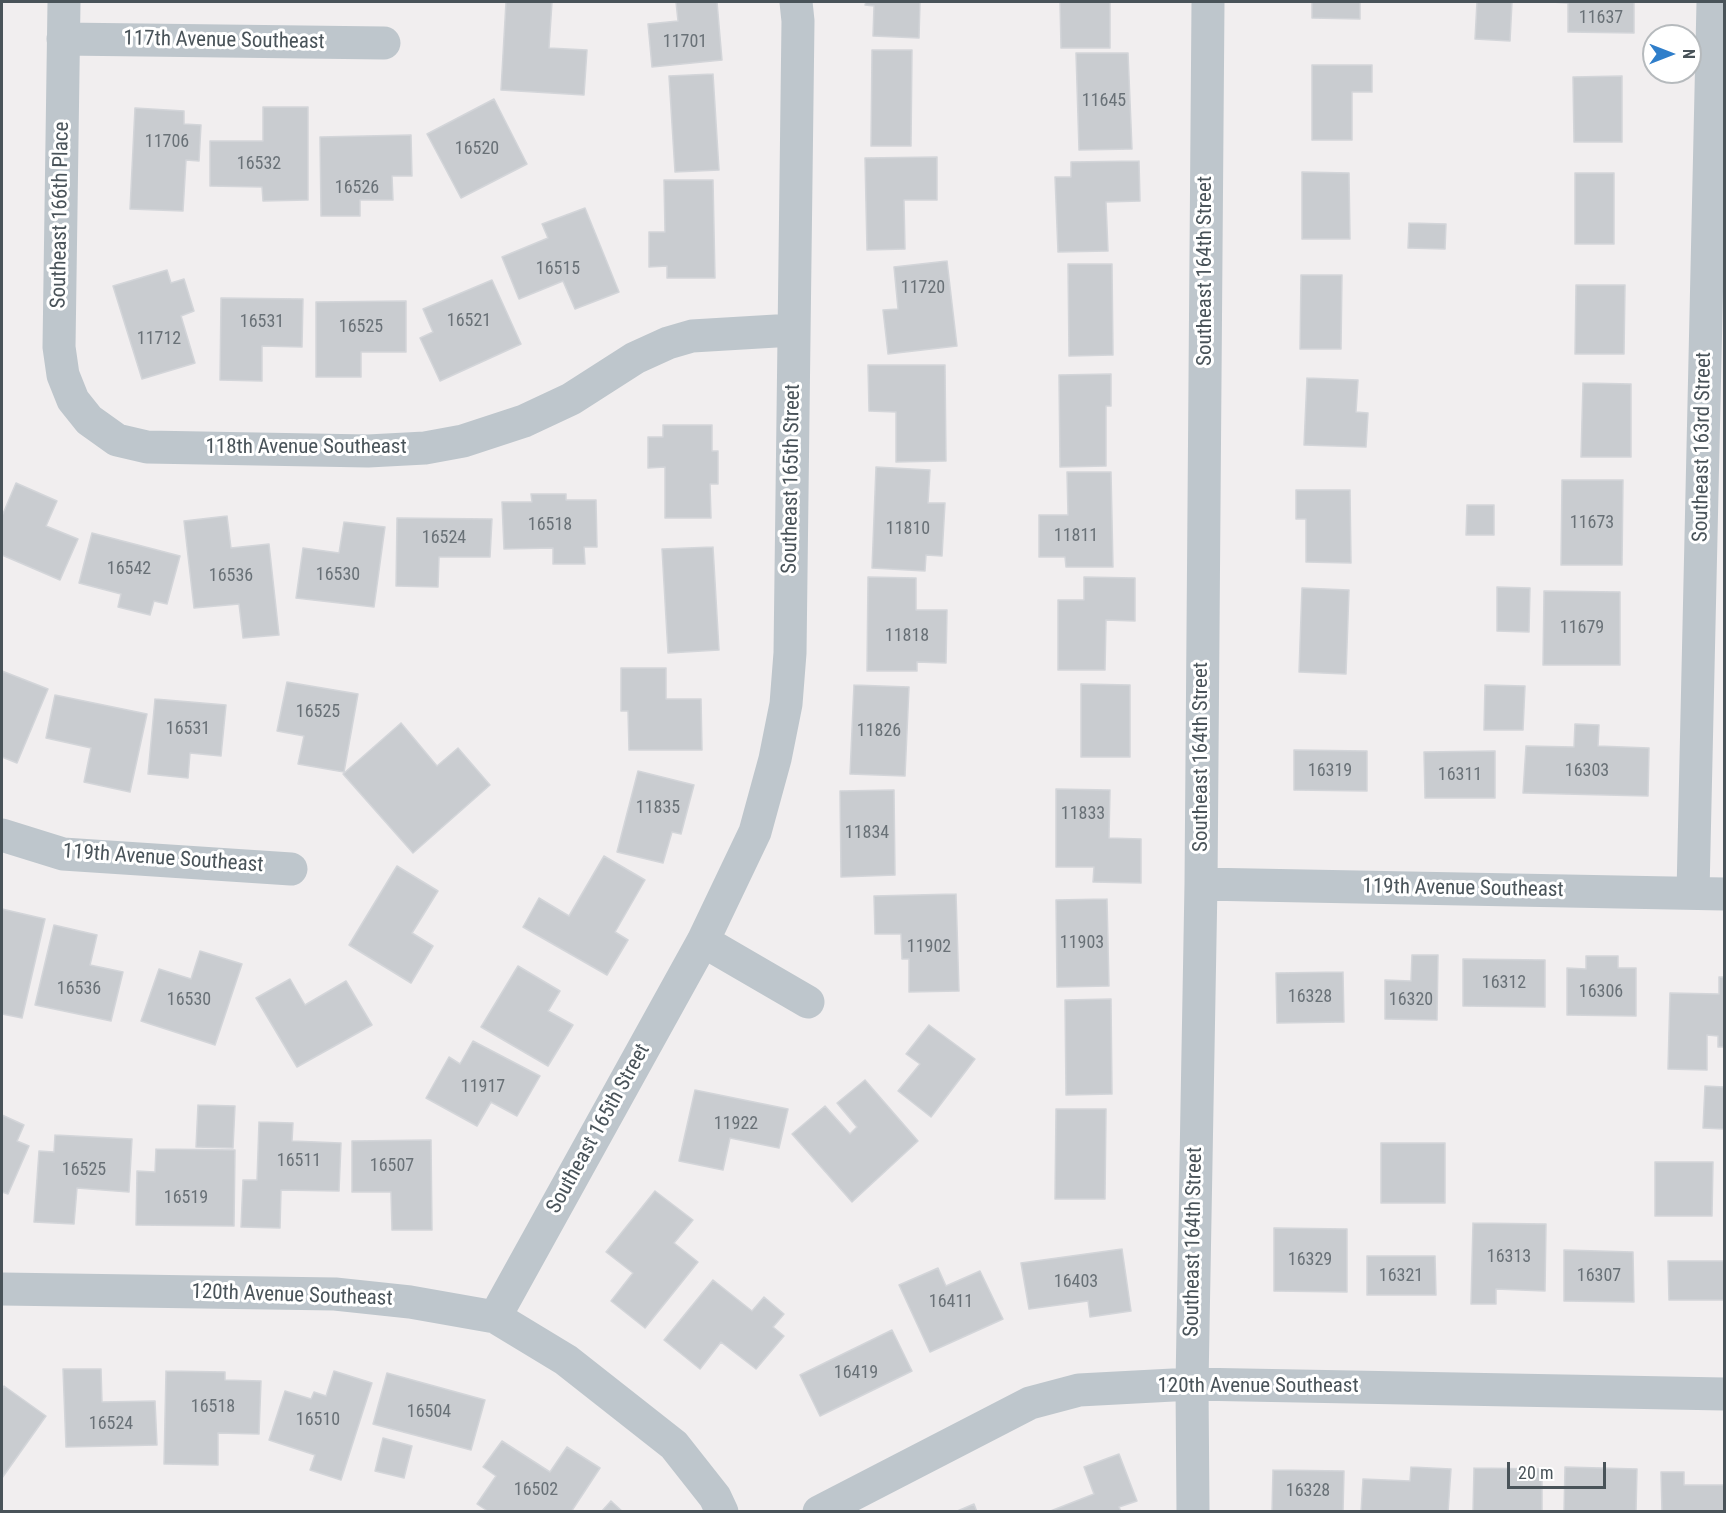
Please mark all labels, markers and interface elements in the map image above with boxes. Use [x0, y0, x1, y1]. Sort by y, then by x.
house number: 11637 [1579, 7, 1623, 29]
north arrow [1642, 24, 1702, 84]
street label: 117th Avenue Southeast [123, 27, 325, 55]
house number: 11701 [663, 31, 707, 53]
text: N [1679, 49, 1698, 59]
house number: 11645 [1082, 90, 1126, 112]
street label: Southeast 166th Place [47, 121, 75, 309]
house number: 11706 [145, 131, 189, 153]
house number: 16520 [455, 138, 499, 160]
house number: 16532 [237, 153, 281, 175]
street label: Southeast 164th Street [1193, 176, 1219, 366]
house number: 16526 [335, 177, 379, 199]
house number: 16515 [536, 258, 580, 280]
house number: 11720 [901, 277, 945, 299]
house number: 16521 [447, 310, 491, 332]
house number: 16531 [240, 311, 284, 333]
house number: 16525 [339, 316, 383, 338]
house number: 11712 [137, 328, 181, 350]
street label: Southeast 163rd Street [1689, 352, 1717, 542]
street label: Southeast 165th Street [778, 384, 806, 574]
street label: 118th Avenue Southeast [205, 435, 407, 461]
house number: 11673 [1570, 512, 1614, 534]
house number: 16518 [528, 514, 572, 536]
house number: 11810 [886, 518, 930, 540]
house number: 11811 [1054, 525, 1098, 547]
house number: 16524 [422, 527, 466, 549]
house number: 16542 [107, 558, 151, 580]
house number: 16530 [316, 564, 360, 586]
house number: 16536 [209, 565, 253, 587]
house number: 11679 [1560, 617, 1604, 639]
house number: 11818 [885, 625, 929, 647]
street label: Southeast 164th Street [1189, 662, 1215, 852]
house number: 16525 [296, 701, 340, 723]
house number: 16531 [166, 718, 210, 740]
house number: 11826 [857, 720, 901, 742]
house number: 16319 [1308, 760, 1352, 782]
house number: 16303 [1565, 760, 1609, 782]
house number: 16311 [1438, 764, 1482, 786]
house number: 11835 [636, 797, 680, 819]
house number: 11833 [1061, 803, 1105, 825]
house number: 11834 [845, 822, 889, 844]
street label: 119th Avenue Southeast [62, 839, 264, 879]
street label: 119th Avenue Southeast [1362, 875, 1564, 903]
house number: 11903 [1060, 932, 1104, 954]
house number: 11902 [907, 936, 951, 958]
house number: 16312 [1482, 972, 1526, 994]
house number: 16536 [57, 978, 101, 1000]
house number: 16306 [1579, 981, 1623, 1003]
house number: 16328 [1288, 986, 1332, 1008]
house number: 16530 [167, 989, 211, 1011]
house number: 16320 [1389, 989, 1433, 1011]
street label: Southeast 165th Street [542, 1040, 656, 1218]
house number: 11917 [461, 1076, 505, 1098]
house number: 11922 [714, 1113, 758, 1135]
street label: Southeast 164th Street [1180, 1147, 1208, 1337]
house number: 16511 [277, 1150, 321, 1172]
house number: 16507 [370, 1155, 414, 1177]
house number: 16525 [62, 1159, 106, 1181]
house number: 16519 [164, 1187, 208, 1209]
house number: 16313 [1487, 1246, 1531, 1268]
house number: 16329 [1288, 1249, 1332, 1271]
house number: 16321 [1379, 1265, 1423, 1287]
house number: 16307 [1577, 1265, 1621, 1287]
house number: 16403 [1054, 1271, 1098, 1293]
street label: 120th Avenue Southeast [191, 1280, 393, 1312]
house number: 16411 [929, 1291, 973, 1313]
house number: 16419 [834, 1362, 878, 1384]
street label: 120th Avenue Southeast [1157, 1374, 1359, 1400]
house number: 16518 [191, 1396, 235, 1418]
house number: 16504 [407, 1401, 451, 1423]
house number: 16510 [296, 1409, 340, 1431]
house number: 16524 [89, 1413, 133, 1435]
scale bar [1510, 1450, 1609, 1488]
text: 20 m [1518, 1462, 1553, 1483]
house number: 16502 [514, 1479, 558, 1501]
house number: 16328 [1286, 1480, 1330, 1502]

